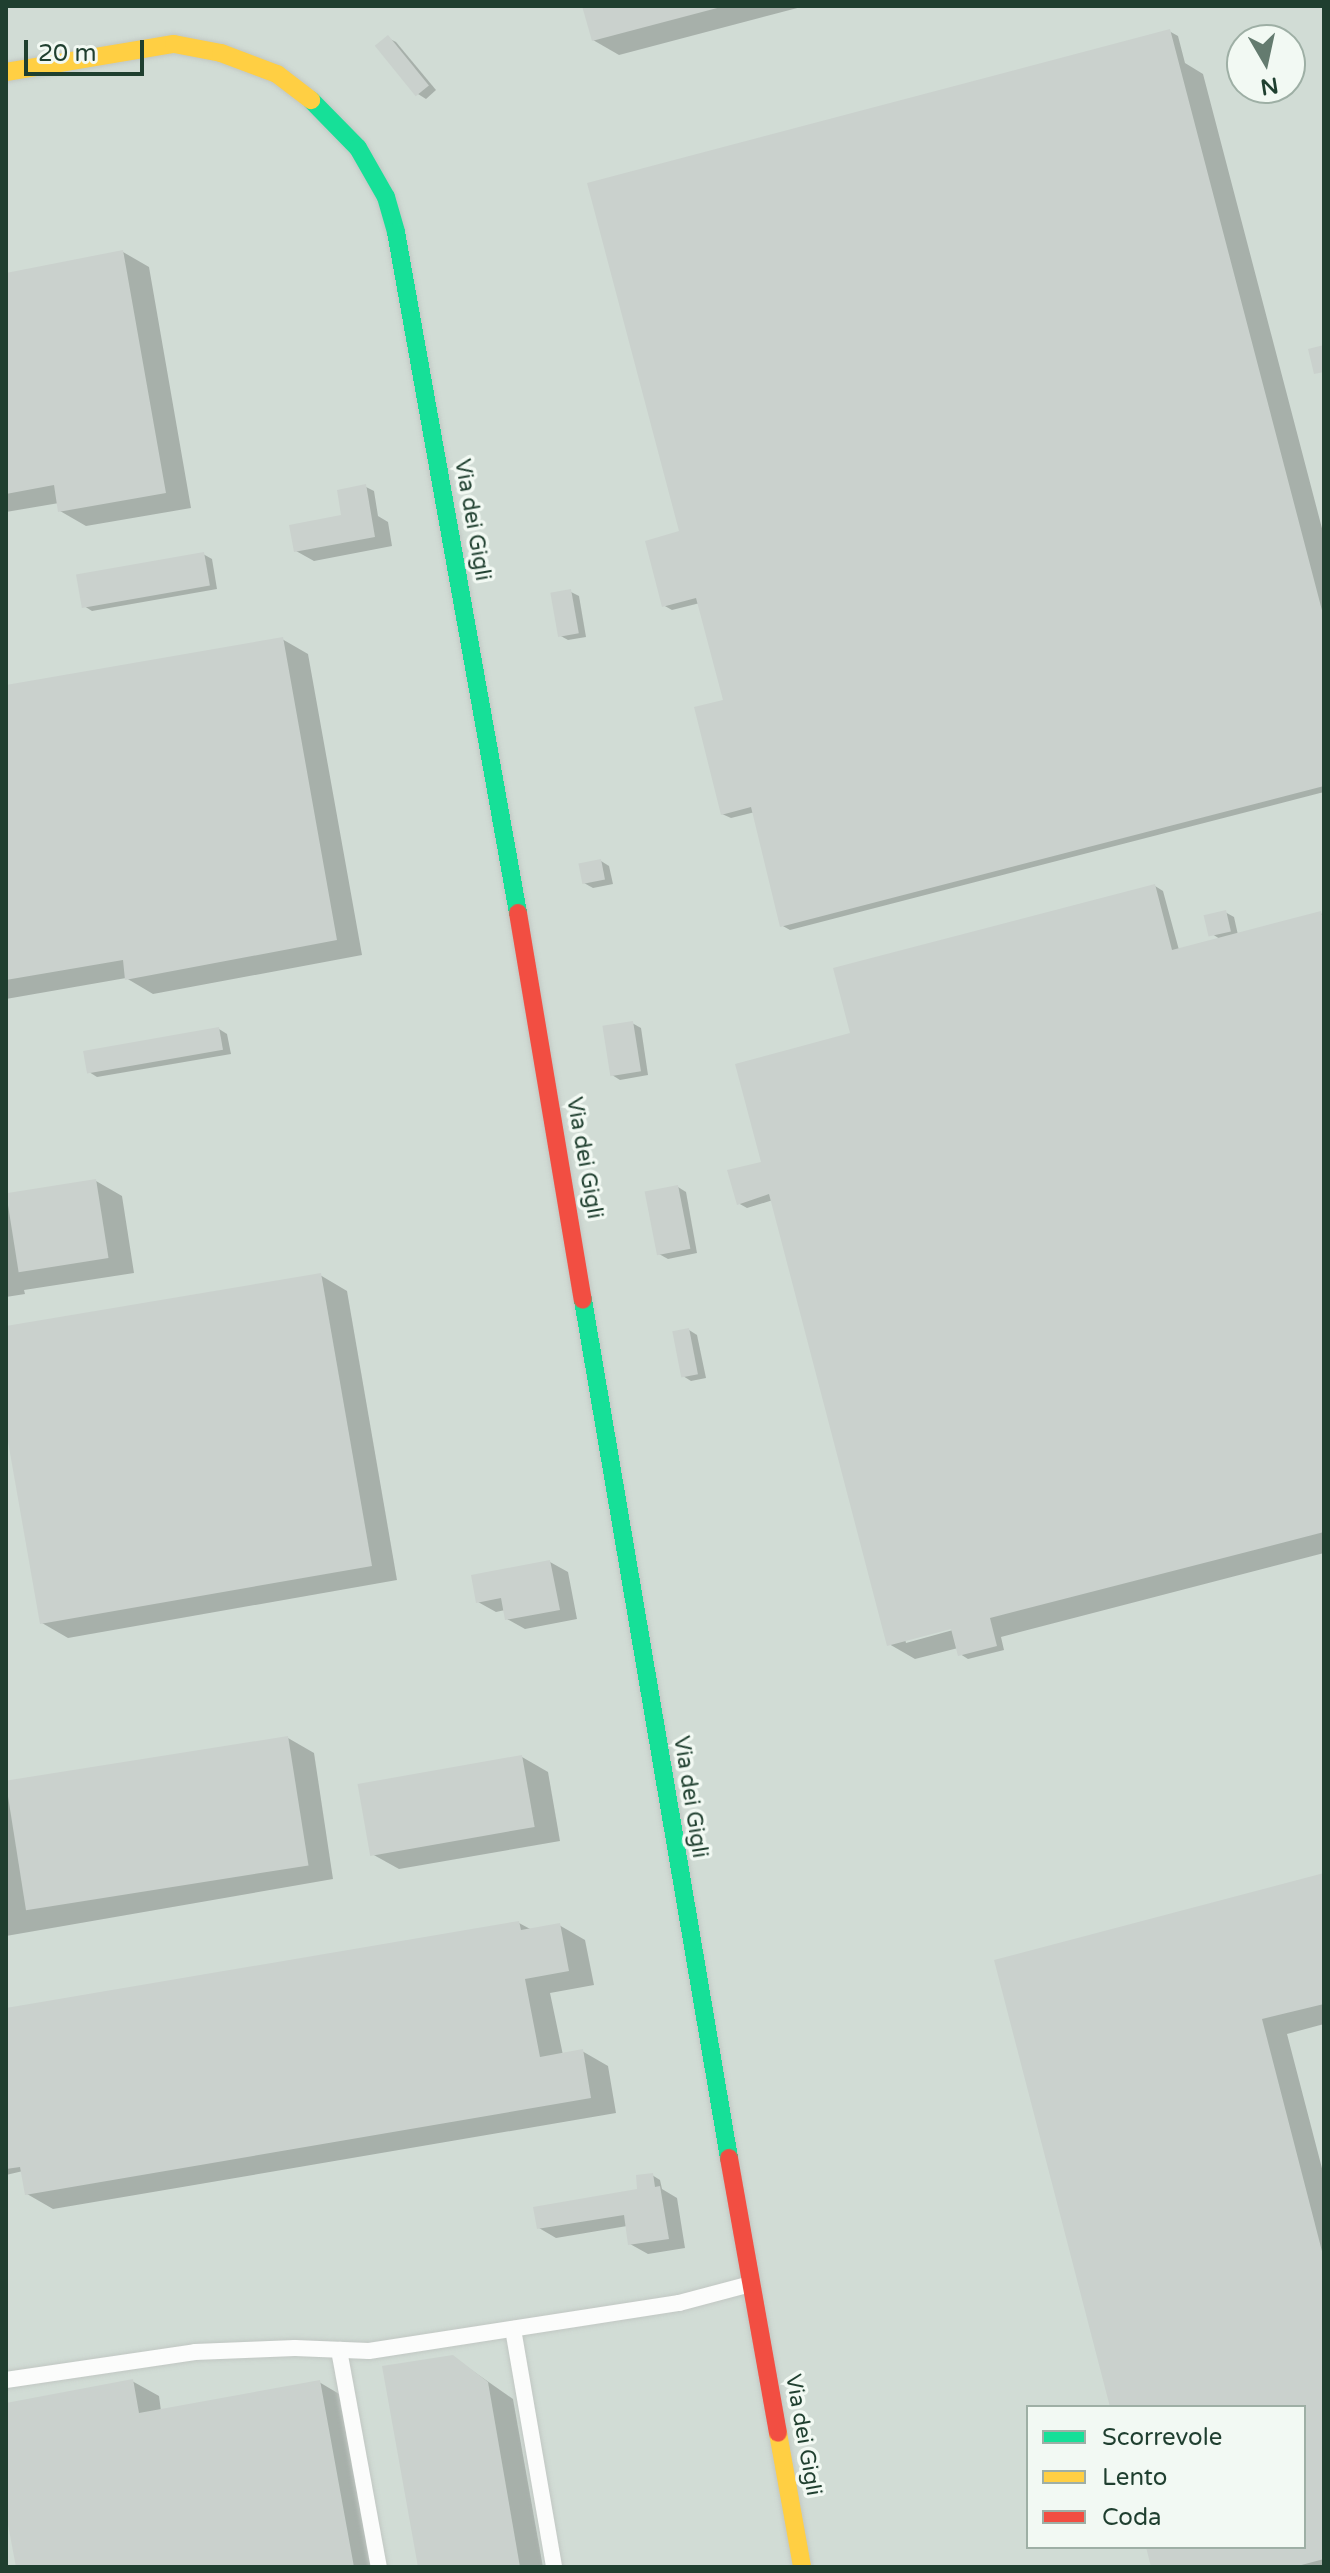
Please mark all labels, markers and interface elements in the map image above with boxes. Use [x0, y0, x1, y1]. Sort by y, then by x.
scale bar [28, 24, 148, 74]
north arrow [1226, 24, 1306, 104]
text: 20 m [38, 39, 96, 68]
text: N [1259, 72, 1280, 100]
street label: Via dei Gigli [448, 457, 496, 583]
street label: Via dei Gigli [560, 1095, 608, 1221]
street label: Via dei Gigli [667, 1734, 713, 1860]
street label: Via dei Gigli [779, 2372, 827, 2498]
legend [1026, 2405, 1306, 2549]
text: Scorrevole [1102, 2423, 1222, 2452]
text: Lento [1102, 2463, 1167, 2492]
text: Coda [1102, 2503, 1162, 2532]

